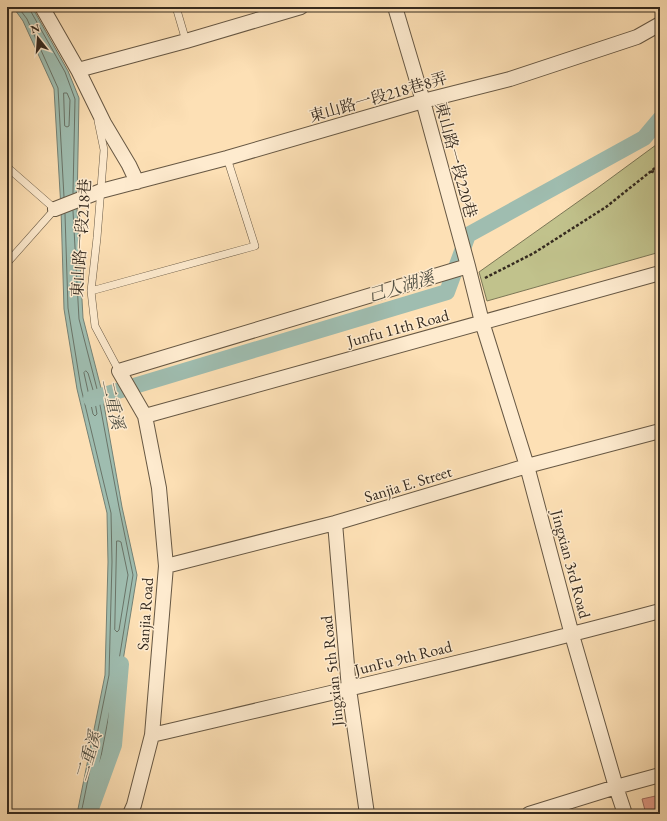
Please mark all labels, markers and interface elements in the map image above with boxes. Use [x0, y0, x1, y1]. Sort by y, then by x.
north arrow [18, 18, 58, 58]
text: N [29, 20, 41, 36]
street label: 東山路一段218巷8弄 [307, 67, 449, 127]
street label: 東山路一段220巷 [430, 100, 482, 220]
street label: 東山路一段218巷 [66, 178, 96, 298]
water label: 己人湖溪 [365, 265, 439, 306]
street label: Junfu 11th Road [343, 304, 452, 352]
water label: 二重溪 [97, 377, 130, 433]
street label: Sanjia E. Street [362, 461, 454, 507]
street label: Jingxian 3rd Road [546, 506, 596, 621]
street label: Sanjia Road [132, 576, 158, 651]
street label: Jingxian 5th Road [316, 614, 348, 729]
street label: JunFu 9th Road [350, 636, 455, 681]
water label: 二重溪 [70, 726, 107, 784]

